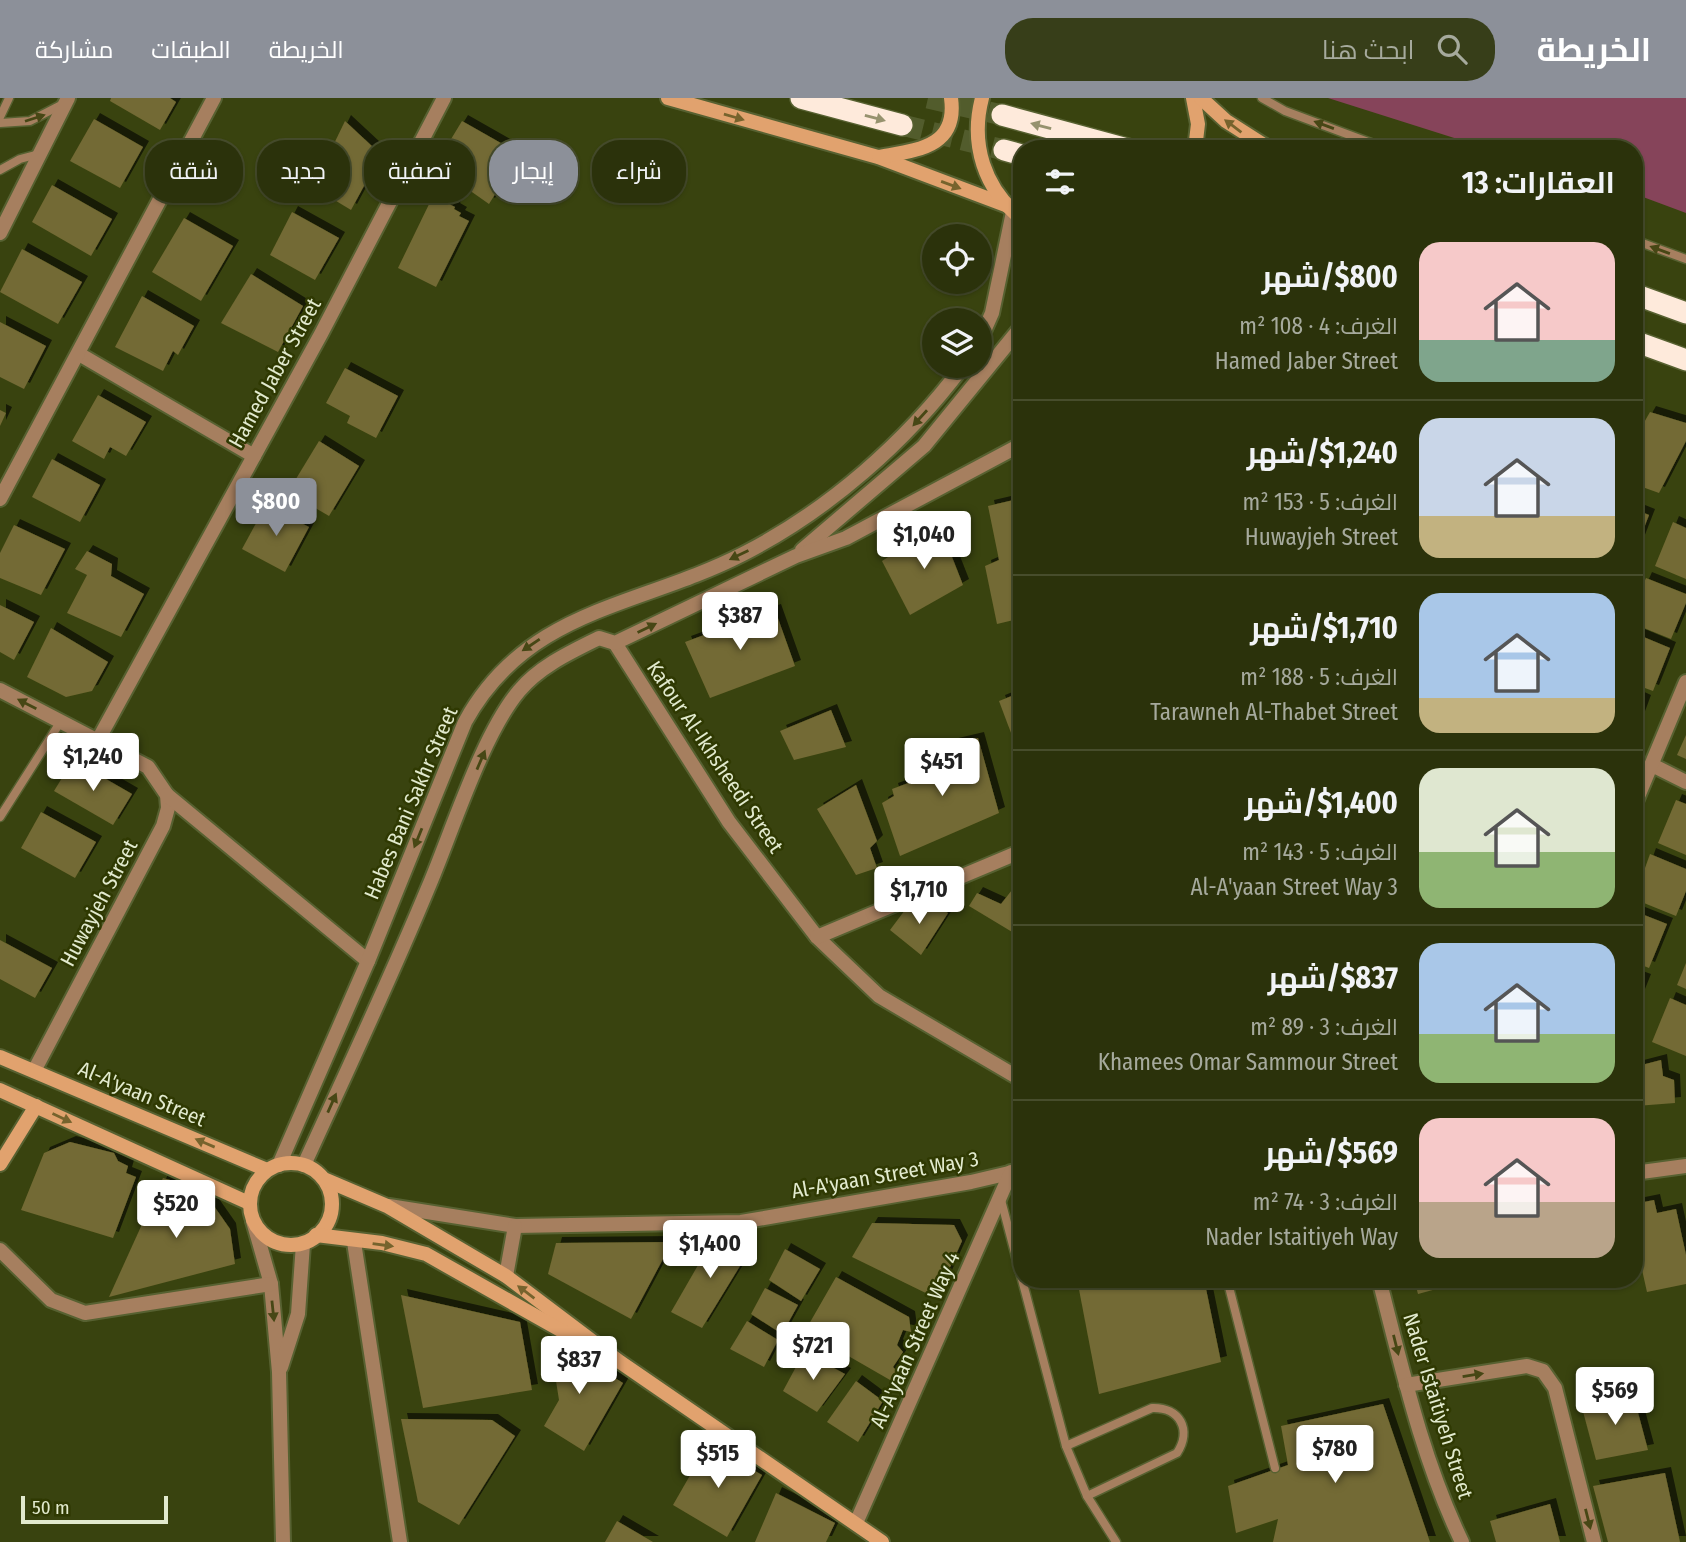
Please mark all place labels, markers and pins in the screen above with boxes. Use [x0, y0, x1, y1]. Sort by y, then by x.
pin: $800 [235, 478, 317, 538]
pin: $1,040 [867, 512, 981, 571]
pin: $387 [699, 592, 781, 652]
pin: $1,240 [36, 734, 150, 793]
pin: $451 [901, 738, 983, 798]
pin: $1,710 [862, 866, 976, 926]
pin: $520 [135, 1180, 217, 1240]
pin: $1,400 [653, 1220, 767, 1280]
pin: $721 [772, 1322, 854, 1382]
pin: $837 [538, 1336, 620, 1396]
pin: $569 [1574, 1368, 1656, 1427]
pin: $780 [1294, 1426, 1376, 1485]
pin: $515 [677, 1430, 759, 1490]

